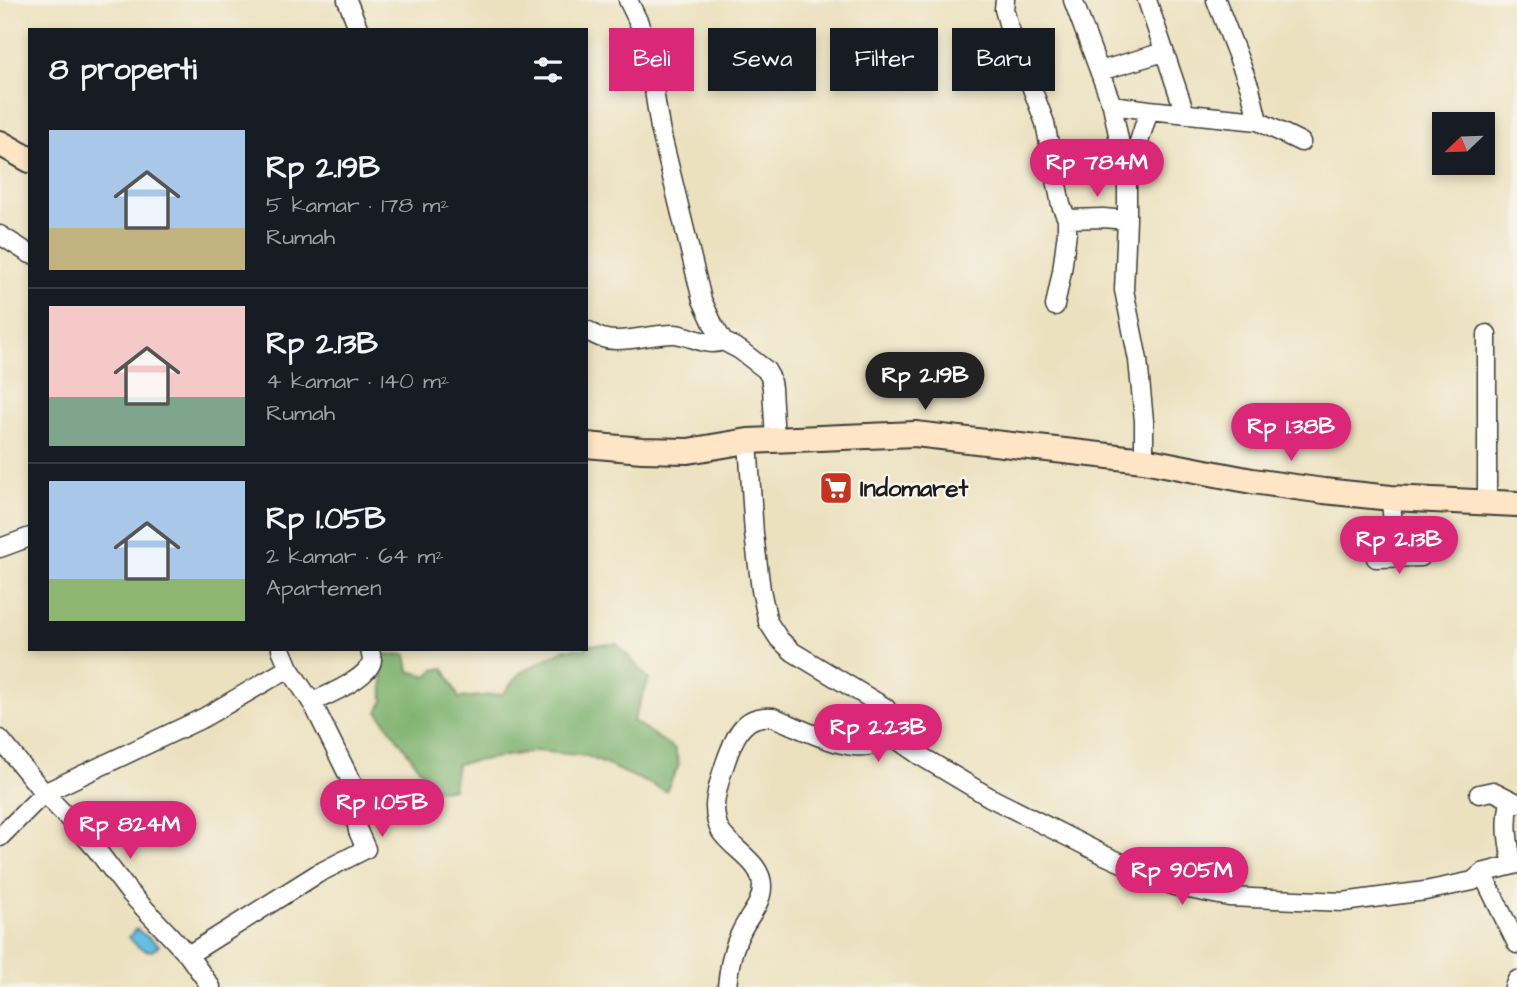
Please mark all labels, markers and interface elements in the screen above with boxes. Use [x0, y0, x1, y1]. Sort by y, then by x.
chip: Beli [609, 28, 694, 91]
chip: Sewa [708, 28, 816, 91]
chip: Filter [830, 28, 938, 91]
chip: Baru [952, 28, 1055, 91]
text: 8 properti [49, 49, 197, 91]
icon: filters [529, 51, 567, 89]
north arrow [1432, 112, 1494, 175]
map controls [1432, 112, 1495, 175]
pin: Rp 784M [1032, 140, 1162, 199]
text: Rp 784M [1046, 146, 1148, 178]
text: Rp 2.19B [266, 147, 380, 189]
icon: home [105, 158, 189, 242]
text: 5 kamar · 178 m² [266, 189, 449, 221]
text: Rumah [266, 221, 335, 253]
text: Rp 2.13B [266, 323, 378, 365]
icon: home [105, 334, 189, 418]
pin: Rp 2.19B [853, 352, 997, 412]
text: Rp 2.19B [881, 359, 969, 391]
text: 4 kamar · 140 m² [266, 365, 449, 397]
text: Rumah [266, 397, 335, 429]
pin: Rp 1.38B [1219, 404, 1363, 463]
text: Rp 1.38B [1247, 410, 1335, 442]
supermarket icon: Indomaret [817, 469, 855, 507]
place label: Indomaret [860, 472, 969, 506]
text: Rp 1.05B [266, 498, 386, 540]
icon: home [105, 509, 189, 593]
pin: Rp 2.13B [1327, 516, 1471, 576]
text: Rp 2.13B [1356, 523, 1442, 555]
text: 2 kamar · 64 m² [266, 540, 444, 572]
text: Apartemen [266, 572, 382, 604]
pin: Rp 2.23B [806, 704, 950, 764]
text: Rp 2.23B [830, 711, 926, 743]
pin: Rp 1.05B [310, 780, 454, 839]
text: Rp 1.05B [336, 786, 428, 818]
pin: Rp 824M [65, 802, 195, 861]
text: Rp 824M [79, 808, 181, 840]
pin: Rp 905M [1117, 848, 1247, 907]
text: Rp 905M [1131, 854, 1233, 886]

